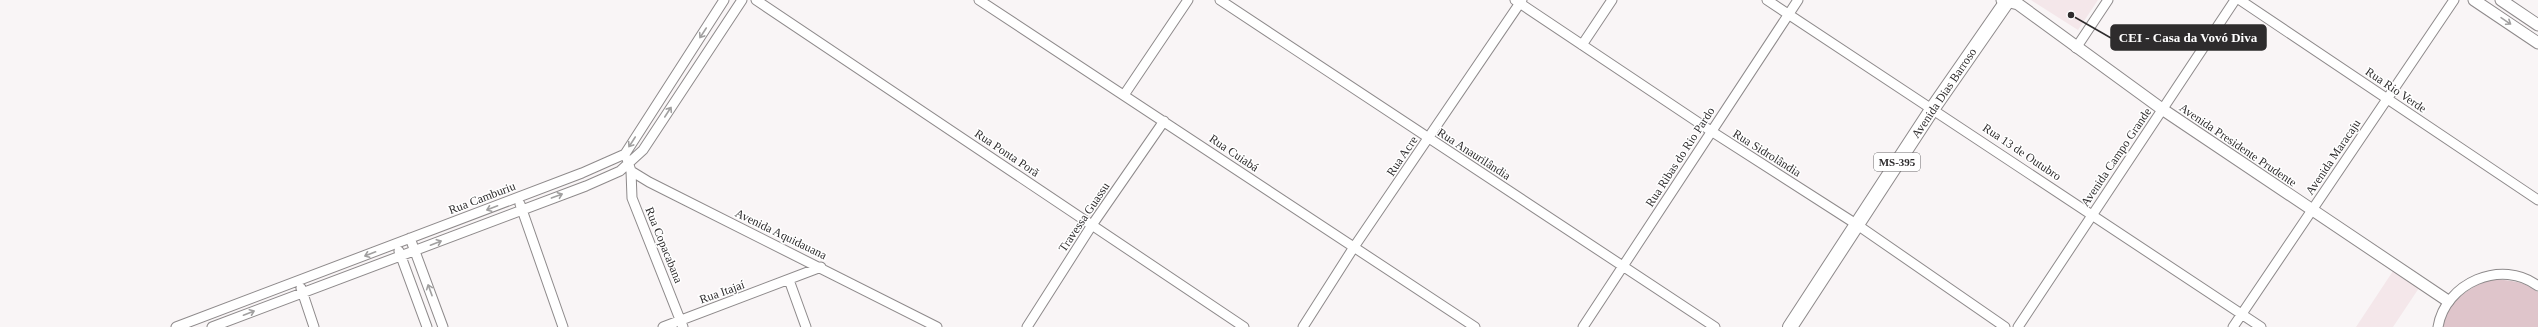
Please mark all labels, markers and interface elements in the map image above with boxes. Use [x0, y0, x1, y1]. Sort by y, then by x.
one-way arrow [2500, 18, 2512, 26]
callout: CEI - Casa da Vovó Diva [2111, 25, 2266, 50]
one-way arrow [699, 27, 707, 38]
text: CEI - Casa da Vovó Diva [2119, 30, 2258, 45]
street label: Avenida Dias Barroso [1909, 45, 1979, 141]
street label: Rua Rio Verde [2363, 65, 2429, 115]
street label: Avenida Presidente Prudente [2177, 100, 2299, 190]
street label: Rua Ribas do Rio Pardo [1643, 105, 1717, 209]
street label: Avenida Campo Grande [2078, 105, 2154, 209]
one-way arrow [664, 107, 672, 118]
street label: Avenida Maracaju [2303, 117, 2363, 197]
street label: Rua 13 de Outubro [1980, 121, 2064, 183]
street label: Rua Anaurilândia [1435, 125, 1514, 183]
street label: Rua Ponta Porã [972, 126, 1042, 180]
street label: Rua Sidrolândia [1730, 126, 1804, 180]
street label: Rua Cuiabá [1207, 131, 1262, 175]
street label: Rua Acre [1384, 133, 1420, 179]
one-way arrow [628, 136, 636, 148]
road number: MS-395 [1874, 153, 1920, 171]
street label: Rua Camburiu [447, 179, 517, 217]
street label: Travessa Guassu [1056, 180, 1112, 254]
one-way arrow [551, 192, 563, 200]
one-way arrow [486, 204, 498, 212]
street label: Rua Copacabana [642, 205, 686, 286]
street label: Avenida Aquidauana [733, 206, 830, 263]
one-way arrow [429, 238, 441, 246]
one-way arrow [364, 250, 376, 258]
street label: Rua Itajaí [698, 277, 747, 307]
one-way arrow [425, 285, 433, 297]
one-way arrow [242, 309, 254, 317]

